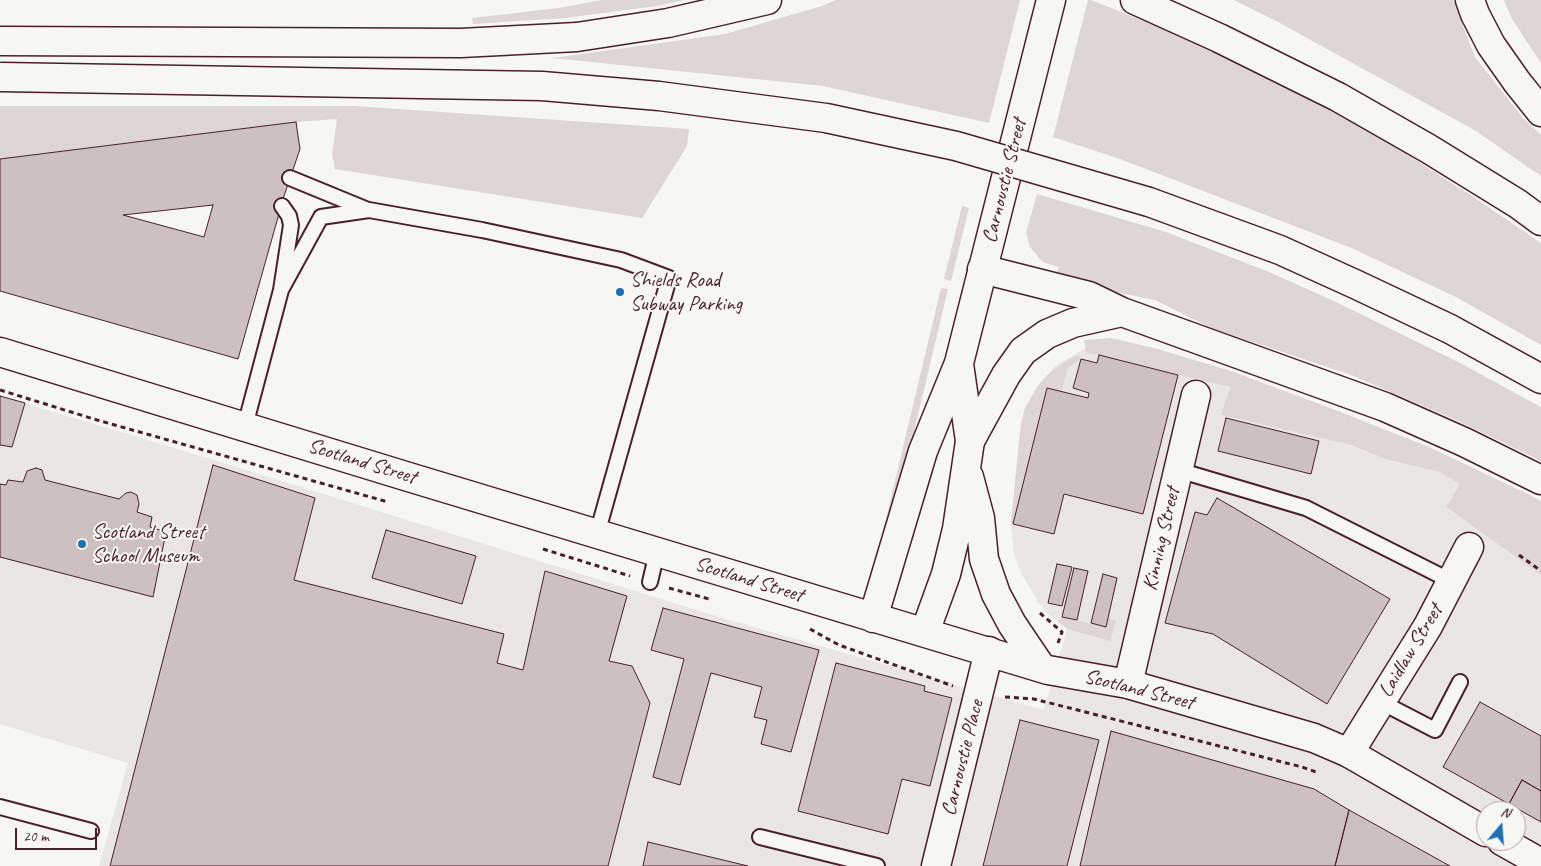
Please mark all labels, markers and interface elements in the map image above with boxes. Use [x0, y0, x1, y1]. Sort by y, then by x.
street label: Carnoustie Street [977, 116, 1033, 246]
place label: Shields Road Subway Parking [630, 267, 742, 317]
marker: Shields Road Subway Parking [614, 286, 626, 298]
street label: Scotland Street [305, 434, 419, 490]
street label: Kinning Street [1138, 485, 1186, 593]
place label: Scotland Street School Museum [92, 519, 204, 569]
marker: Scotland Street School Museum [76, 538, 88, 550]
street label: Scotland Street [692, 552, 806, 608]
street label: Laidlaw Street [1373, 600, 1449, 702]
street label: Scotland Street [1082, 664, 1196, 716]
street label: Carnoustie Place [936, 698, 990, 818]
north arrow [1476, 801, 1526, 851]
text: N [1499, 803, 1512, 822]
scale bar [18, 818, 100, 850]
text: 20 m [23, 827, 49, 846]

